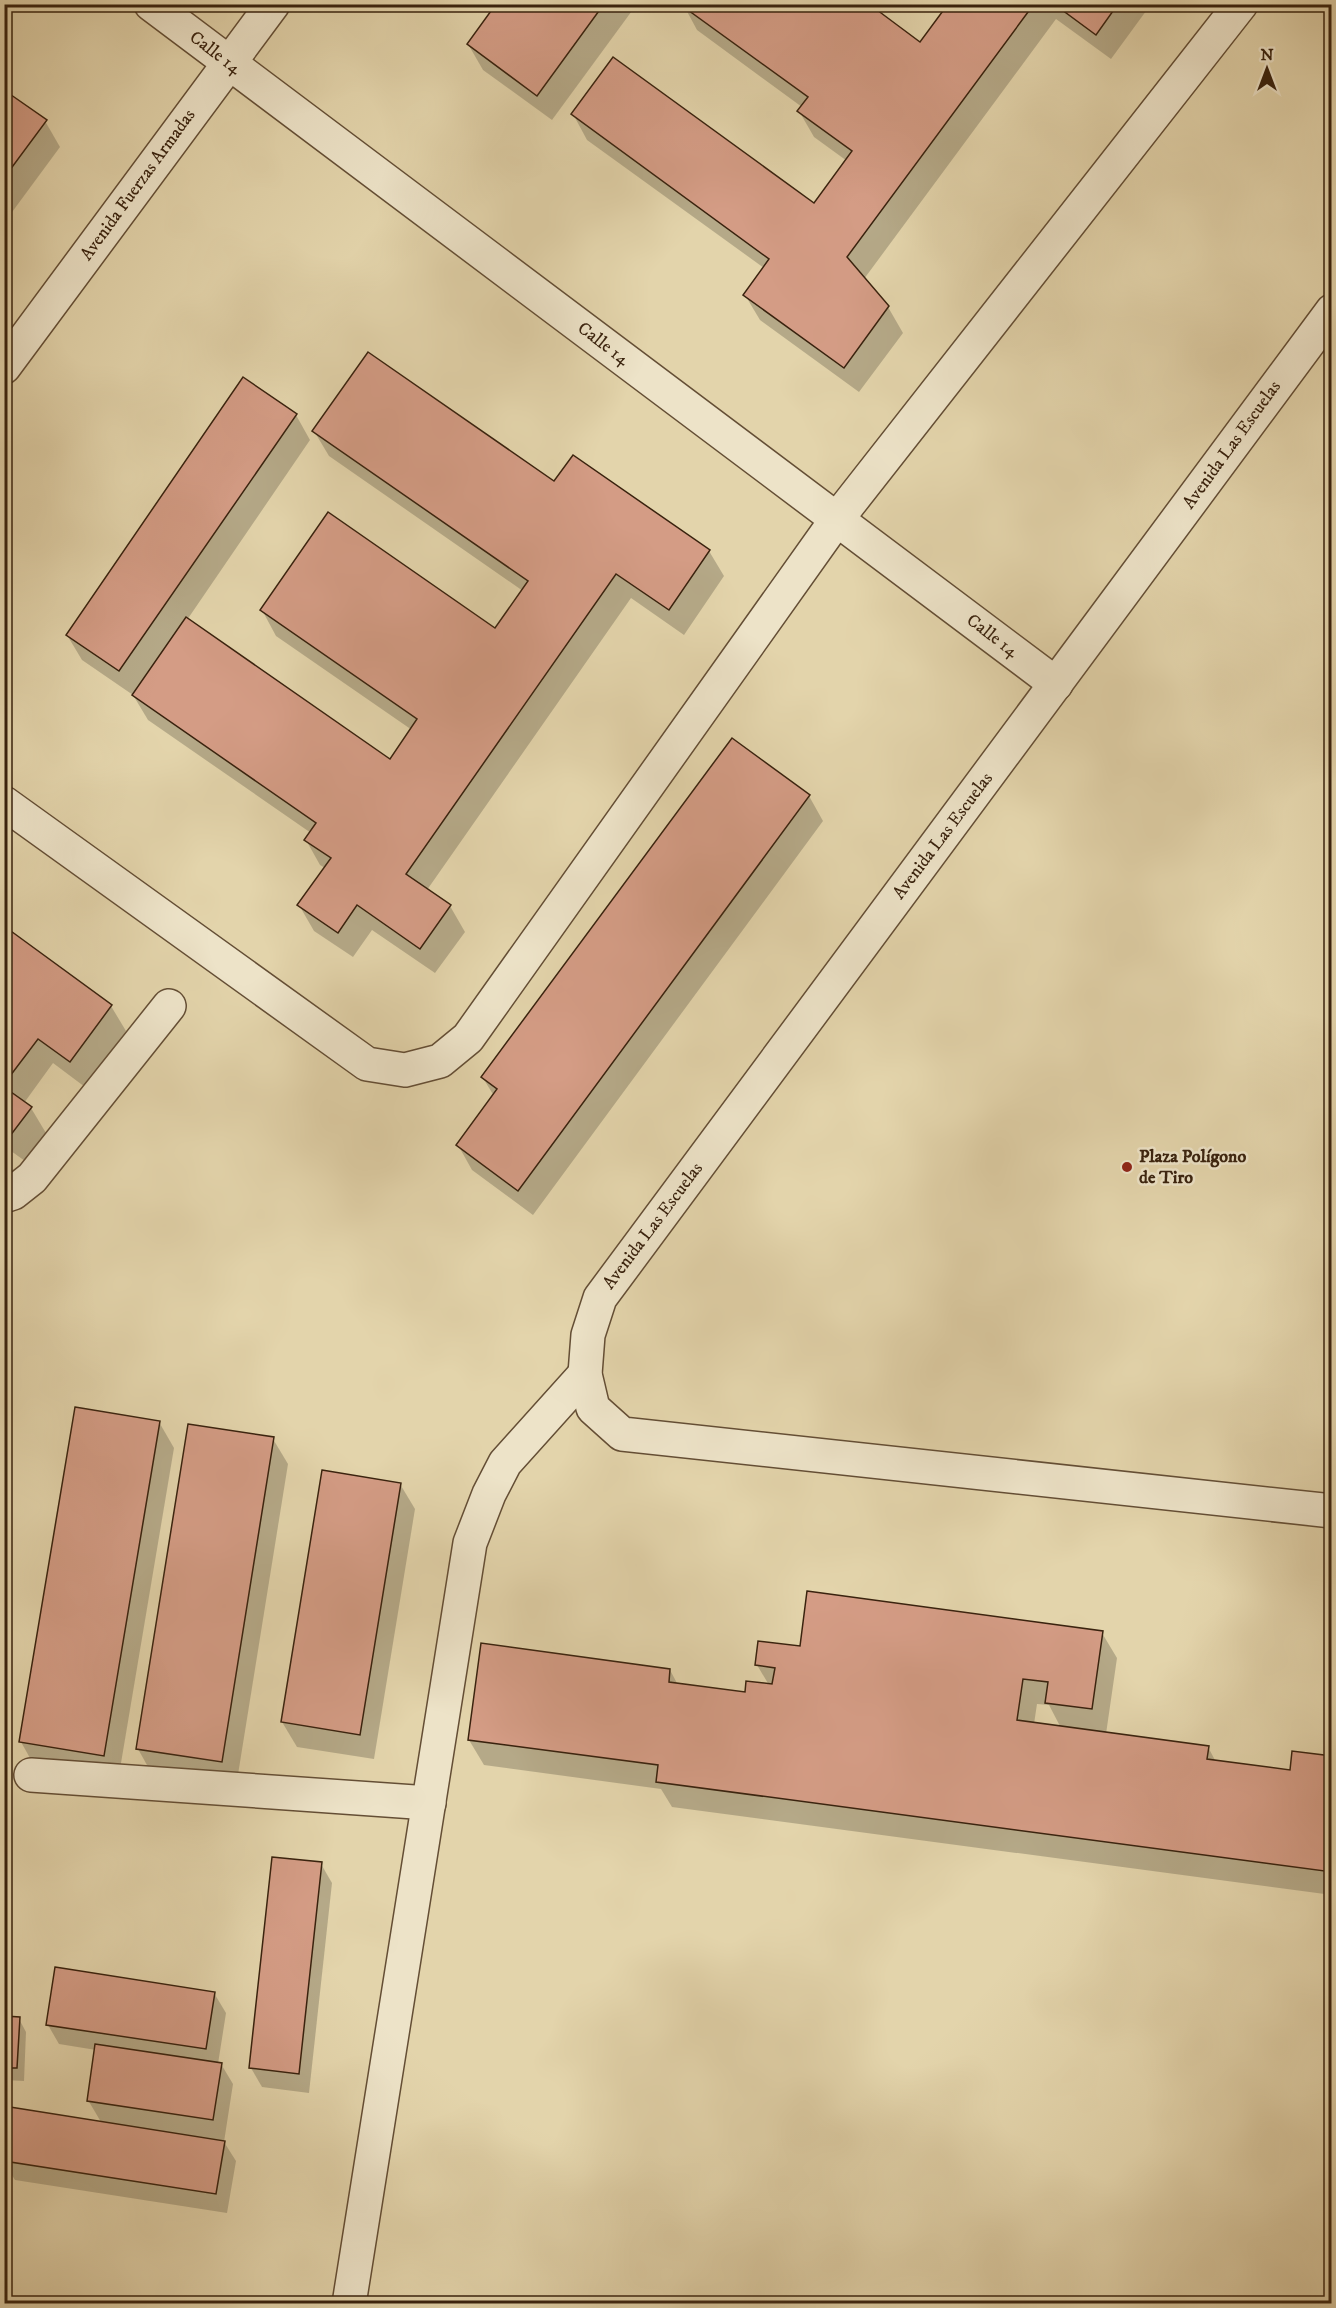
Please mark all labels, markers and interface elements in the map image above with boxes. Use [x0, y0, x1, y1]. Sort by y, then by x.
street label: Calle 14 [185, 27, 246, 80]
north arrow [1237, 39, 1297, 99]
text: N [1260, 45, 1274, 65]
street label: Avenida Fuerzas Armadas [76, 105, 200, 265]
street label: Calle 14 [573, 318, 634, 371]
street label: Avenida Las Escuelas [1178, 377, 1286, 513]
street label: Calle 14 [962, 610, 1023, 663]
street label: Avenida Las Escuelas [888, 768, 998, 904]
place label: Plaza Polígono de Tiro [1139, 1146, 1246, 1189]
street label: Avenida Las Escuelas [598, 1158, 708, 1294]
marker: Plaza Polígono de Tiro [1120, 1160, 1134, 1174]

